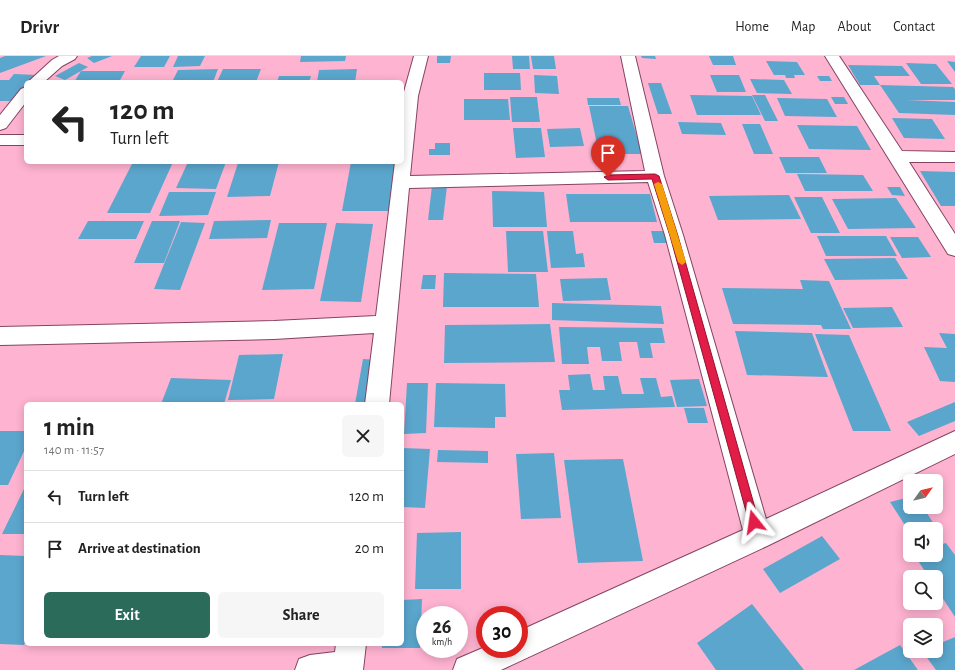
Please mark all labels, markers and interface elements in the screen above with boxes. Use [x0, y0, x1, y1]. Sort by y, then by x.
text: Drivr [20, 18, 59, 37]
text: Home [735, 20, 769, 34]
text: Map [791, 20, 815, 34]
text: About [837, 20, 871, 34]
text: Contact [893, 20, 935, 34]
icon: left [44, 96, 96, 148]
text: 120 m [110, 97, 175, 125]
text: Turn left [110, 130, 169, 148]
pin [591, 136, 625, 177]
icon: arrive [597, 142, 619, 164]
button: close [342, 415, 384, 457]
text: 1 min [44, 416, 95, 440]
text: 140 m · 11:57 [44, 444, 104, 457]
north arrow [903, 474, 943, 514]
map controls [903, 474, 943, 658]
icon: left [44, 486, 66, 508]
text: Turn left [78, 489, 129, 504]
text: 120 m [350, 489, 384, 504]
position arrow [733, 501, 775, 543]
button: sound [903, 522, 943, 562]
icon: arrive [44, 538, 66, 560]
text: Arrive at destination [78, 541, 201, 556]
text: 20 m [355, 541, 384, 556]
button: search [903, 570, 943, 610]
button: Exit [44, 592, 210, 638]
button: Share [218, 592, 384, 638]
speed limit sign: 30 [476, 606, 528, 658]
text: 26 [432, 617, 452, 637]
button: layers [903, 618, 943, 658]
text: km/h [432, 637, 452, 647]

